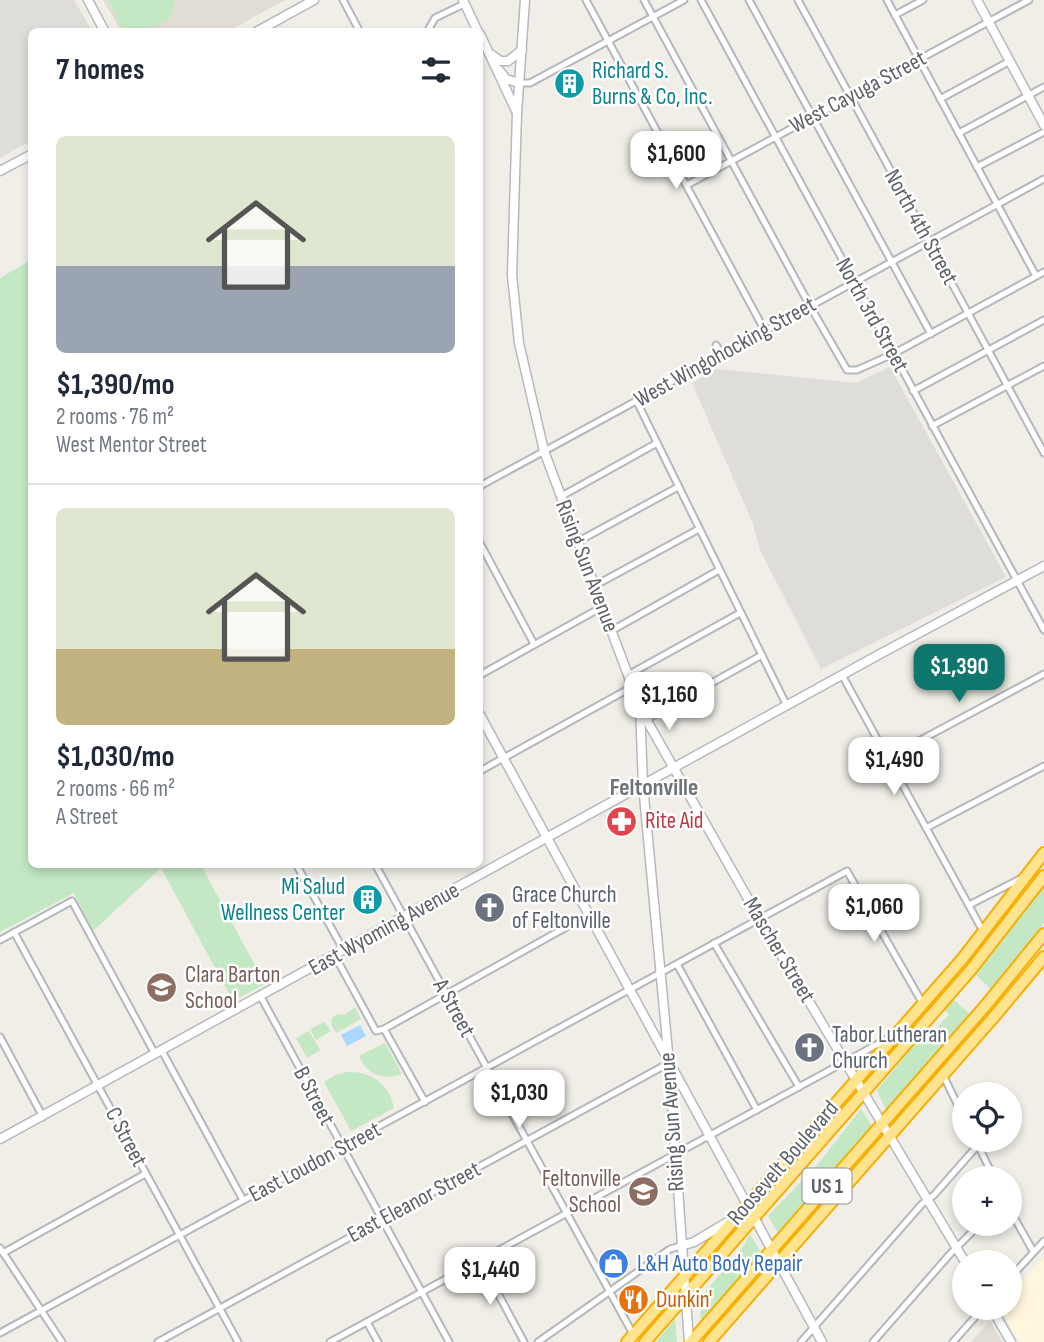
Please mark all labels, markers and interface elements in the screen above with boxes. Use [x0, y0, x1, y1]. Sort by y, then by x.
street label: West Cayuga Street [785, 44, 931, 140]
icon: filters [417, 51, 455, 89]
text: 7 homes [56, 52, 144, 88]
place label: Richard S. Burns & Co, Inc. [592, 57, 713, 111]
building icon: Richard S. Burns & Co, Inc. [552, 67, 586, 101]
pin: $1,600 [619, 132, 733, 191]
text: $1,600 [646, 140, 706, 168]
street label: North 4th Street [878, 165, 964, 289]
icon: home [193, 182, 319, 308]
street label: North 3rd Street [829, 253, 915, 377]
street label: West Wingohocking Street [629, 290, 821, 414]
text: $1,390/mo [56, 367, 175, 403]
text: 2 rooms · 76 m² [56, 403, 174, 431]
text: West Mentor Street [56, 431, 207, 459]
street label: Rising Sun Avenue [549, 496, 625, 636]
icon: home [193, 554, 319, 680]
pin: $1,390 [902, 644, 1016, 704]
text: $1,390 [930, 653, 988, 681]
pin: $1,160 [612, 672, 726, 732]
text: $1,160 [640, 681, 698, 709]
pin: $1,490 [837, 738, 951, 797]
text: $1,030/mo [56, 739, 174, 775]
text: $1,490 [864, 746, 924, 774]
district label: Feltonville [610, 773, 698, 802]
text: 2 rooms · 66 m² [56, 775, 175, 803]
text: A Street [56, 803, 118, 831]
pharmacy icon: Rite Aid [605, 804, 639, 838]
place label: Rite Aid [645, 807, 703, 835]
place label: Mi Salud Wellness Center [221, 873, 345, 927]
street label: East Wyoming Avenue [304, 876, 464, 982]
place label: Grace Church of Feltonville [512, 881, 617, 935]
building icon: Mi Salud Wellness Center [351, 883, 385, 917]
pin: $1,060 [817, 884, 931, 944]
church icon: Grace Church of Feltonville [472, 891, 506, 925]
street label: Mascher Street [737, 892, 821, 1008]
text: $1,060 [844, 893, 904, 921]
place label: Clara Barton School [185, 961, 280, 1015]
school or university icon: Clara Barton School [145, 971, 179, 1005]
street label: A Street [426, 973, 481, 1042]
place label: Tabor Lutheran Church [832, 1021, 947, 1075]
church icon: Tabor Lutheran Church [792, 1031, 826, 1065]
street label: Rising Sun Avenue [653, 1052, 691, 1192]
street label: B Street [287, 1062, 341, 1130]
pin: $1,030 [462, 1070, 576, 1130]
text: $1,030 [490, 1079, 548, 1107]
map controls [952, 1082, 1022, 1320]
button: locate [952, 1082, 1022, 1152]
street label: Roosevelt Boulevard [721, 1095, 845, 1231]
street label: C Street [99, 1102, 153, 1172]
street label: East Loudon Street [244, 1115, 386, 1209]
street label: East Eleanor Street [343, 1155, 485, 1249]
place label: Feltonville School [542, 1165, 621, 1219]
button: + [952, 1166, 1022, 1236]
road number: US 1 [802, 1168, 852, 1204]
school or university icon: Feltonville School [627, 1175, 661, 1209]
shop icon: L&H Auto Body Repair [597, 1247, 631, 1281]
pin: $1,440 [433, 1248, 547, 1307]
place label: L&H Auto Body Repair [637, 1250, 803, 1278]
button: − [952, 1250, 1022, 1320]
text: $1,440 [460, 1256, 520, 1284]
restaurant icon: Dunkin' [616, 1283, 650, 1317]
place label: Dunkin' [656, 1286, 712, 1314]

